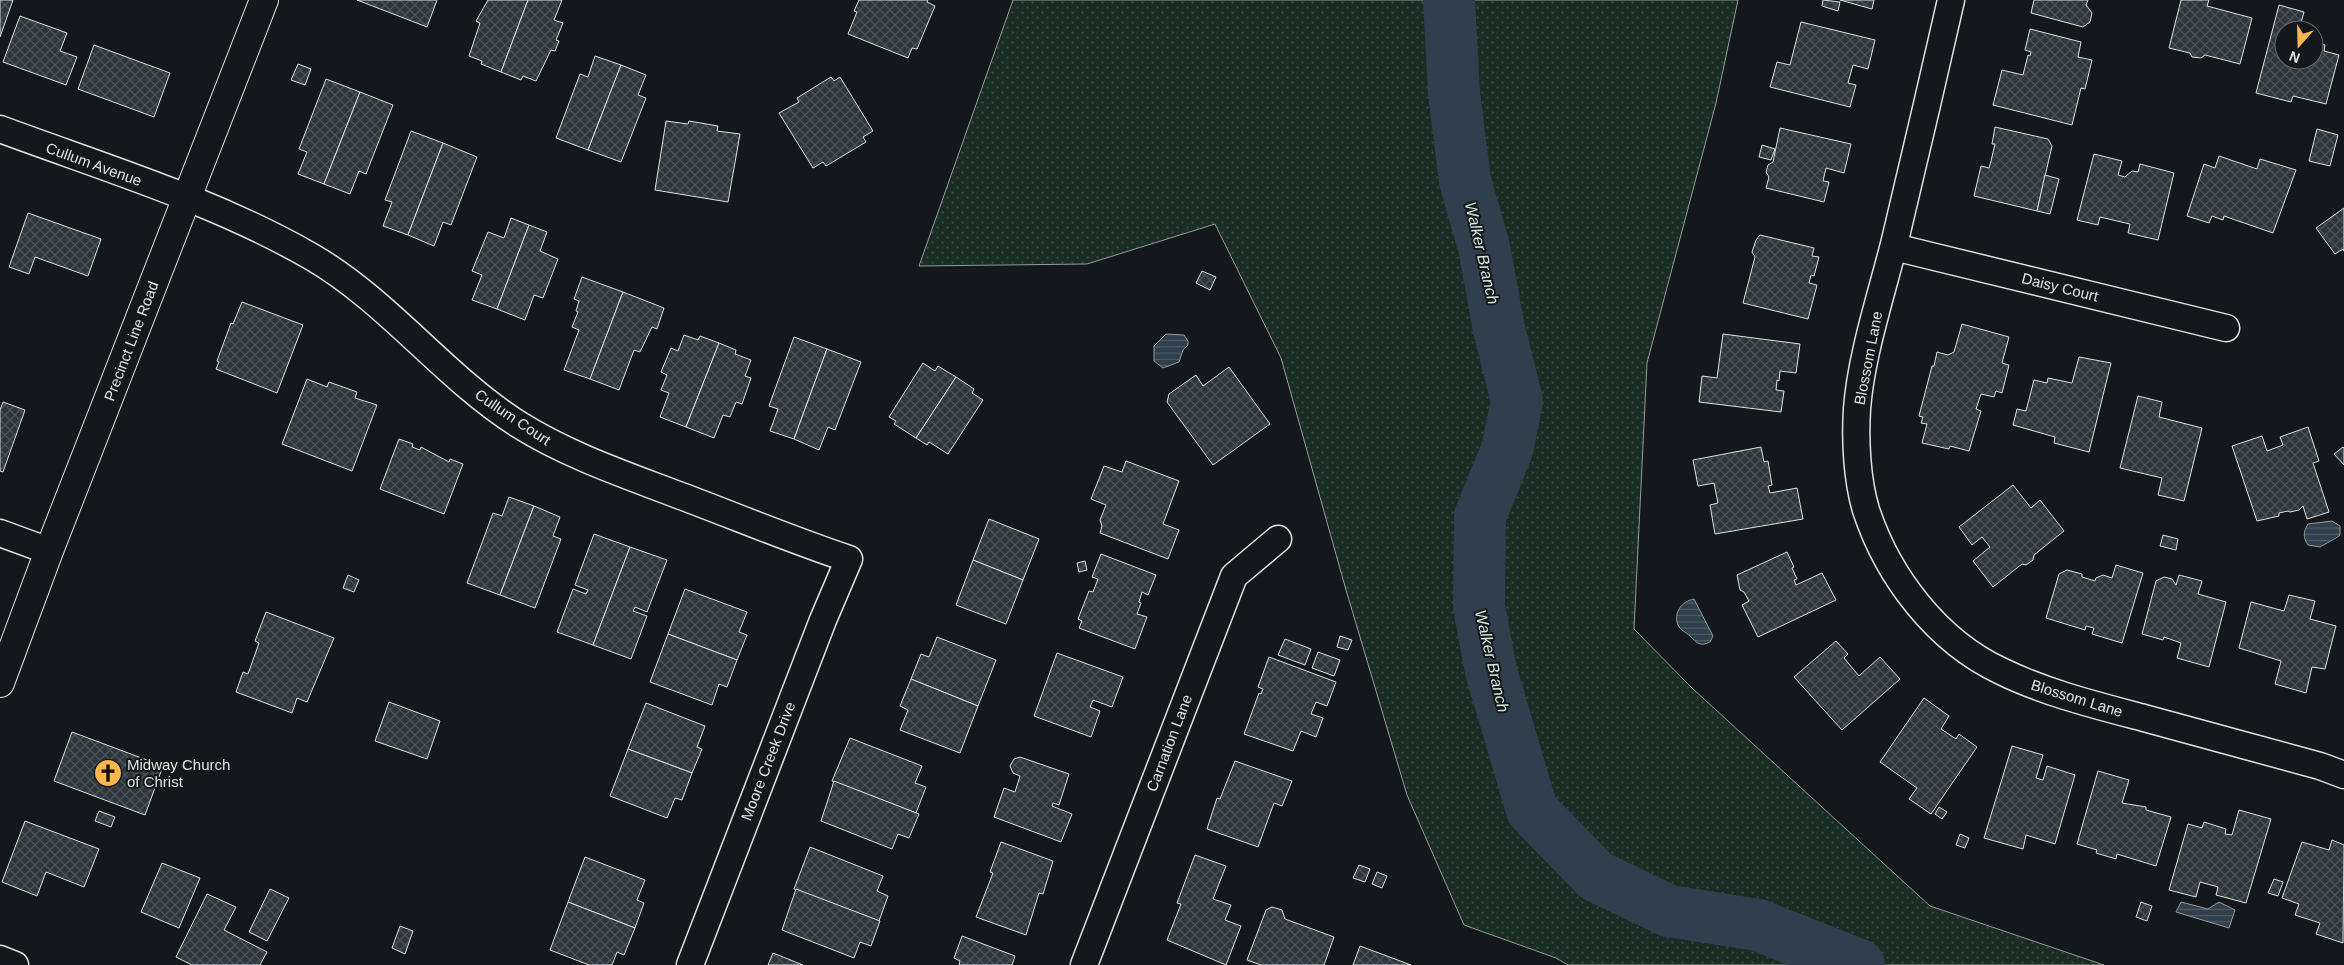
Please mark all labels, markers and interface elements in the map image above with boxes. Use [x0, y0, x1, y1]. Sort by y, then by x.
north arrow [2274, 20, 2324, 70]
text: N [2287, 48, 2302, 66]
street label: Cullum Avenue [44, 139, 144, 189]
water label: Walker Branch [1462, 200, 1502, 306]
street label: Daisy Court [2020, 269, 2101, 305]
street label: Precinct Line Road [100, 279, 162, 403]
street label: Blossom Lane [1851, 310, 1885, 406]
street label: Cullum Court [472, 385, 555, 449]
water label: Walker Branch [1472, 608, 1512, 714]
street label: Blossom Lane [2029, 676, 2125, 720]
street label: Carnation Lane [1143, 692, 1195, 794]
street label: Moore Creek Drive [738, 699, 798, 823]
place label: Midway Church of Christ [127, 756, 230, 790]
church icon: Midway Church of Christ [93, 758, 123, 788]

